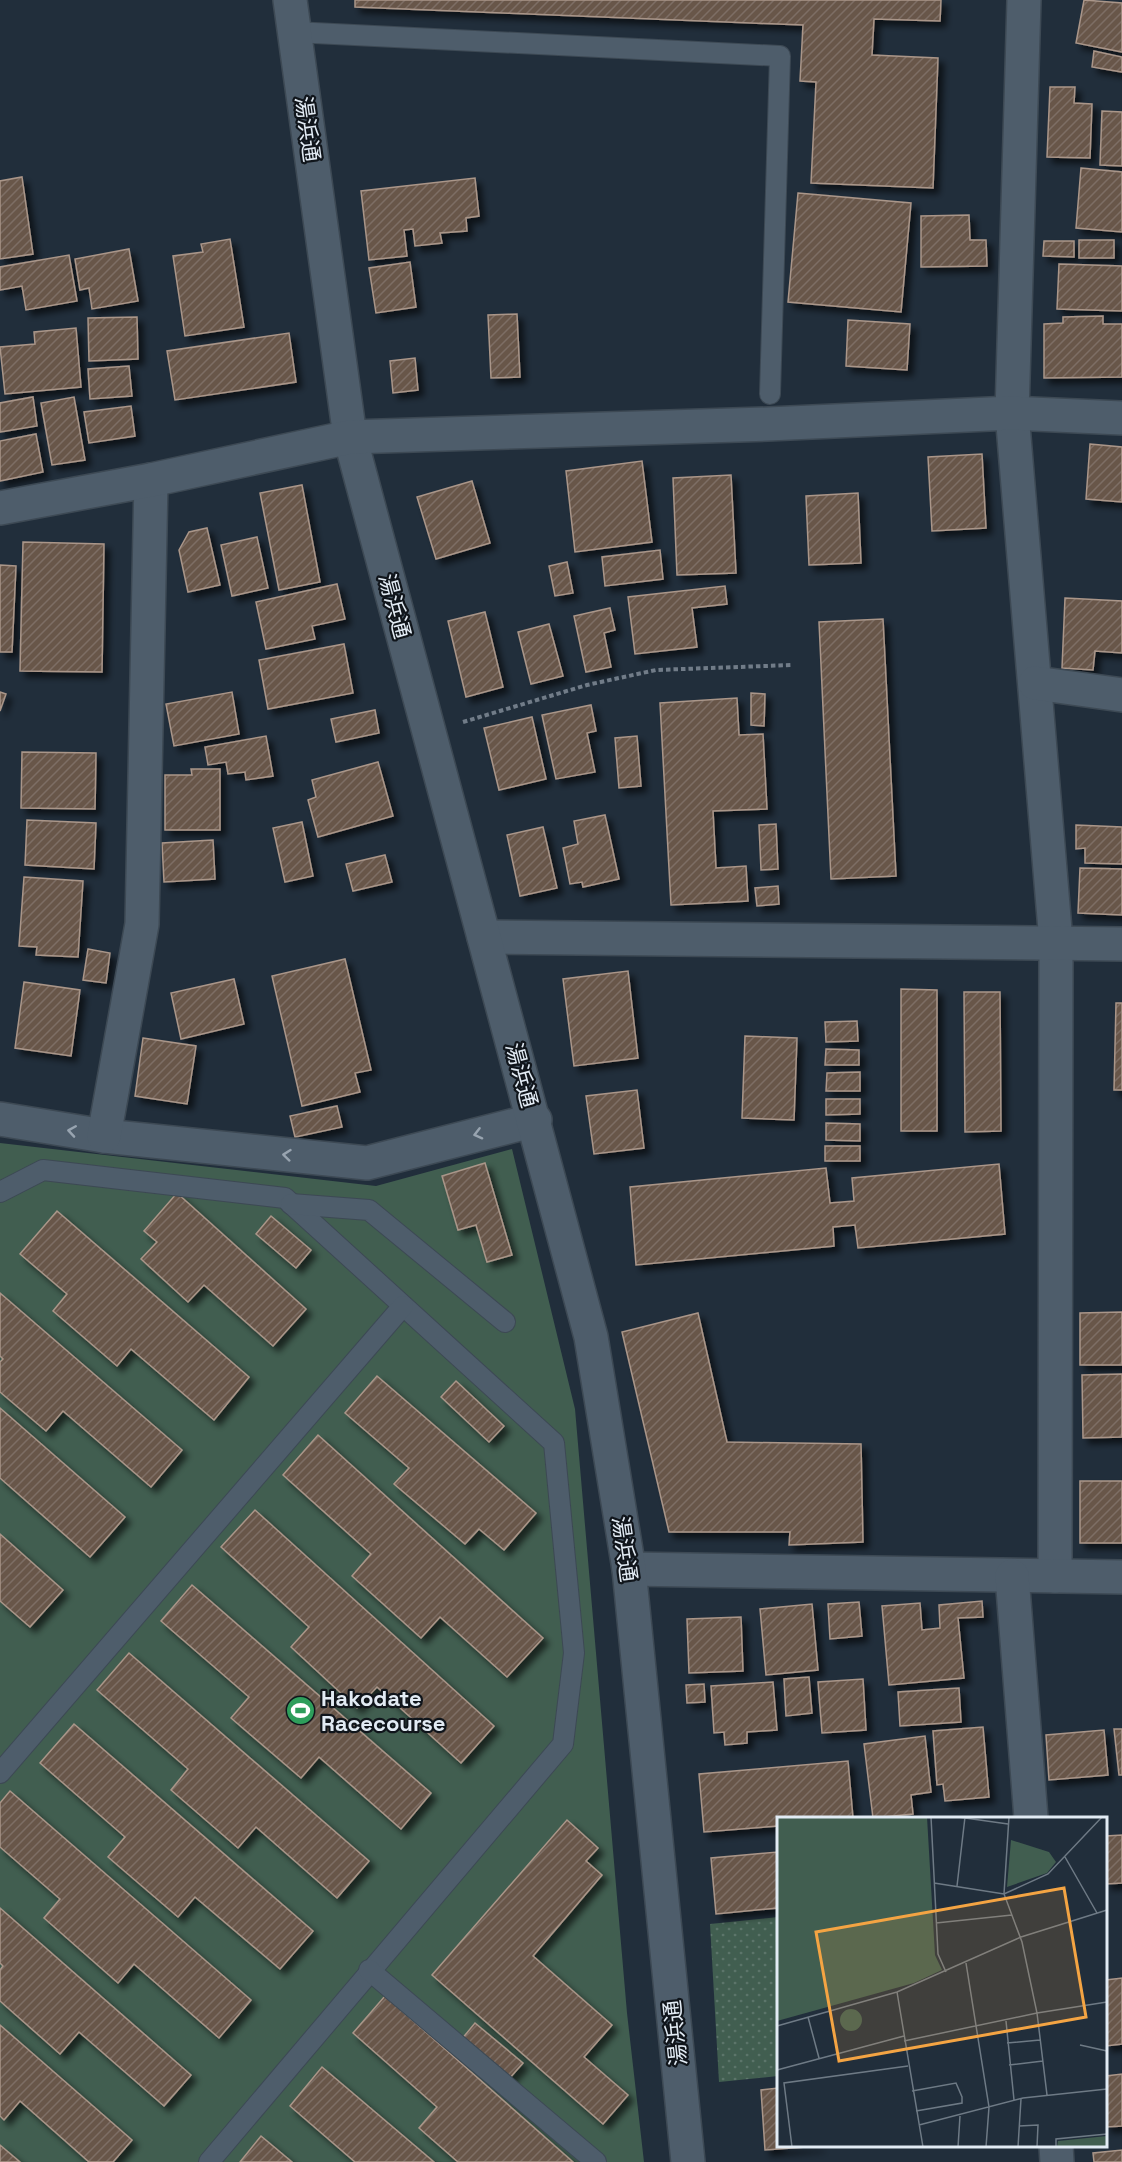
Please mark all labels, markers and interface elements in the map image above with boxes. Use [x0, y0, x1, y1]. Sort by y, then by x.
street label: 湯浜通 [290, 94, 326, 164]
street label: 湯浜通 [373, 570, 417, 642]
street label: 湯浜通 [500, 1039, 544, 1111]
one-way arrow [68, 1125, 78, 1138]
one-way arrow [473, 1127, 483, 1140]
one-way arrow [283, 1149, 292, 1162]
street label: 湯浜通 [607, 1514, 643, 1584]
place label: Hakodate Racecourse [321, 1684, 446, 1737]
sports icon: Hakodate Racecourse [284, 1695, 316, 1727]
inset map [777, 1817, 1107, 2147]
street label: 湯浜通 [658, 1999, 692, 2067]

